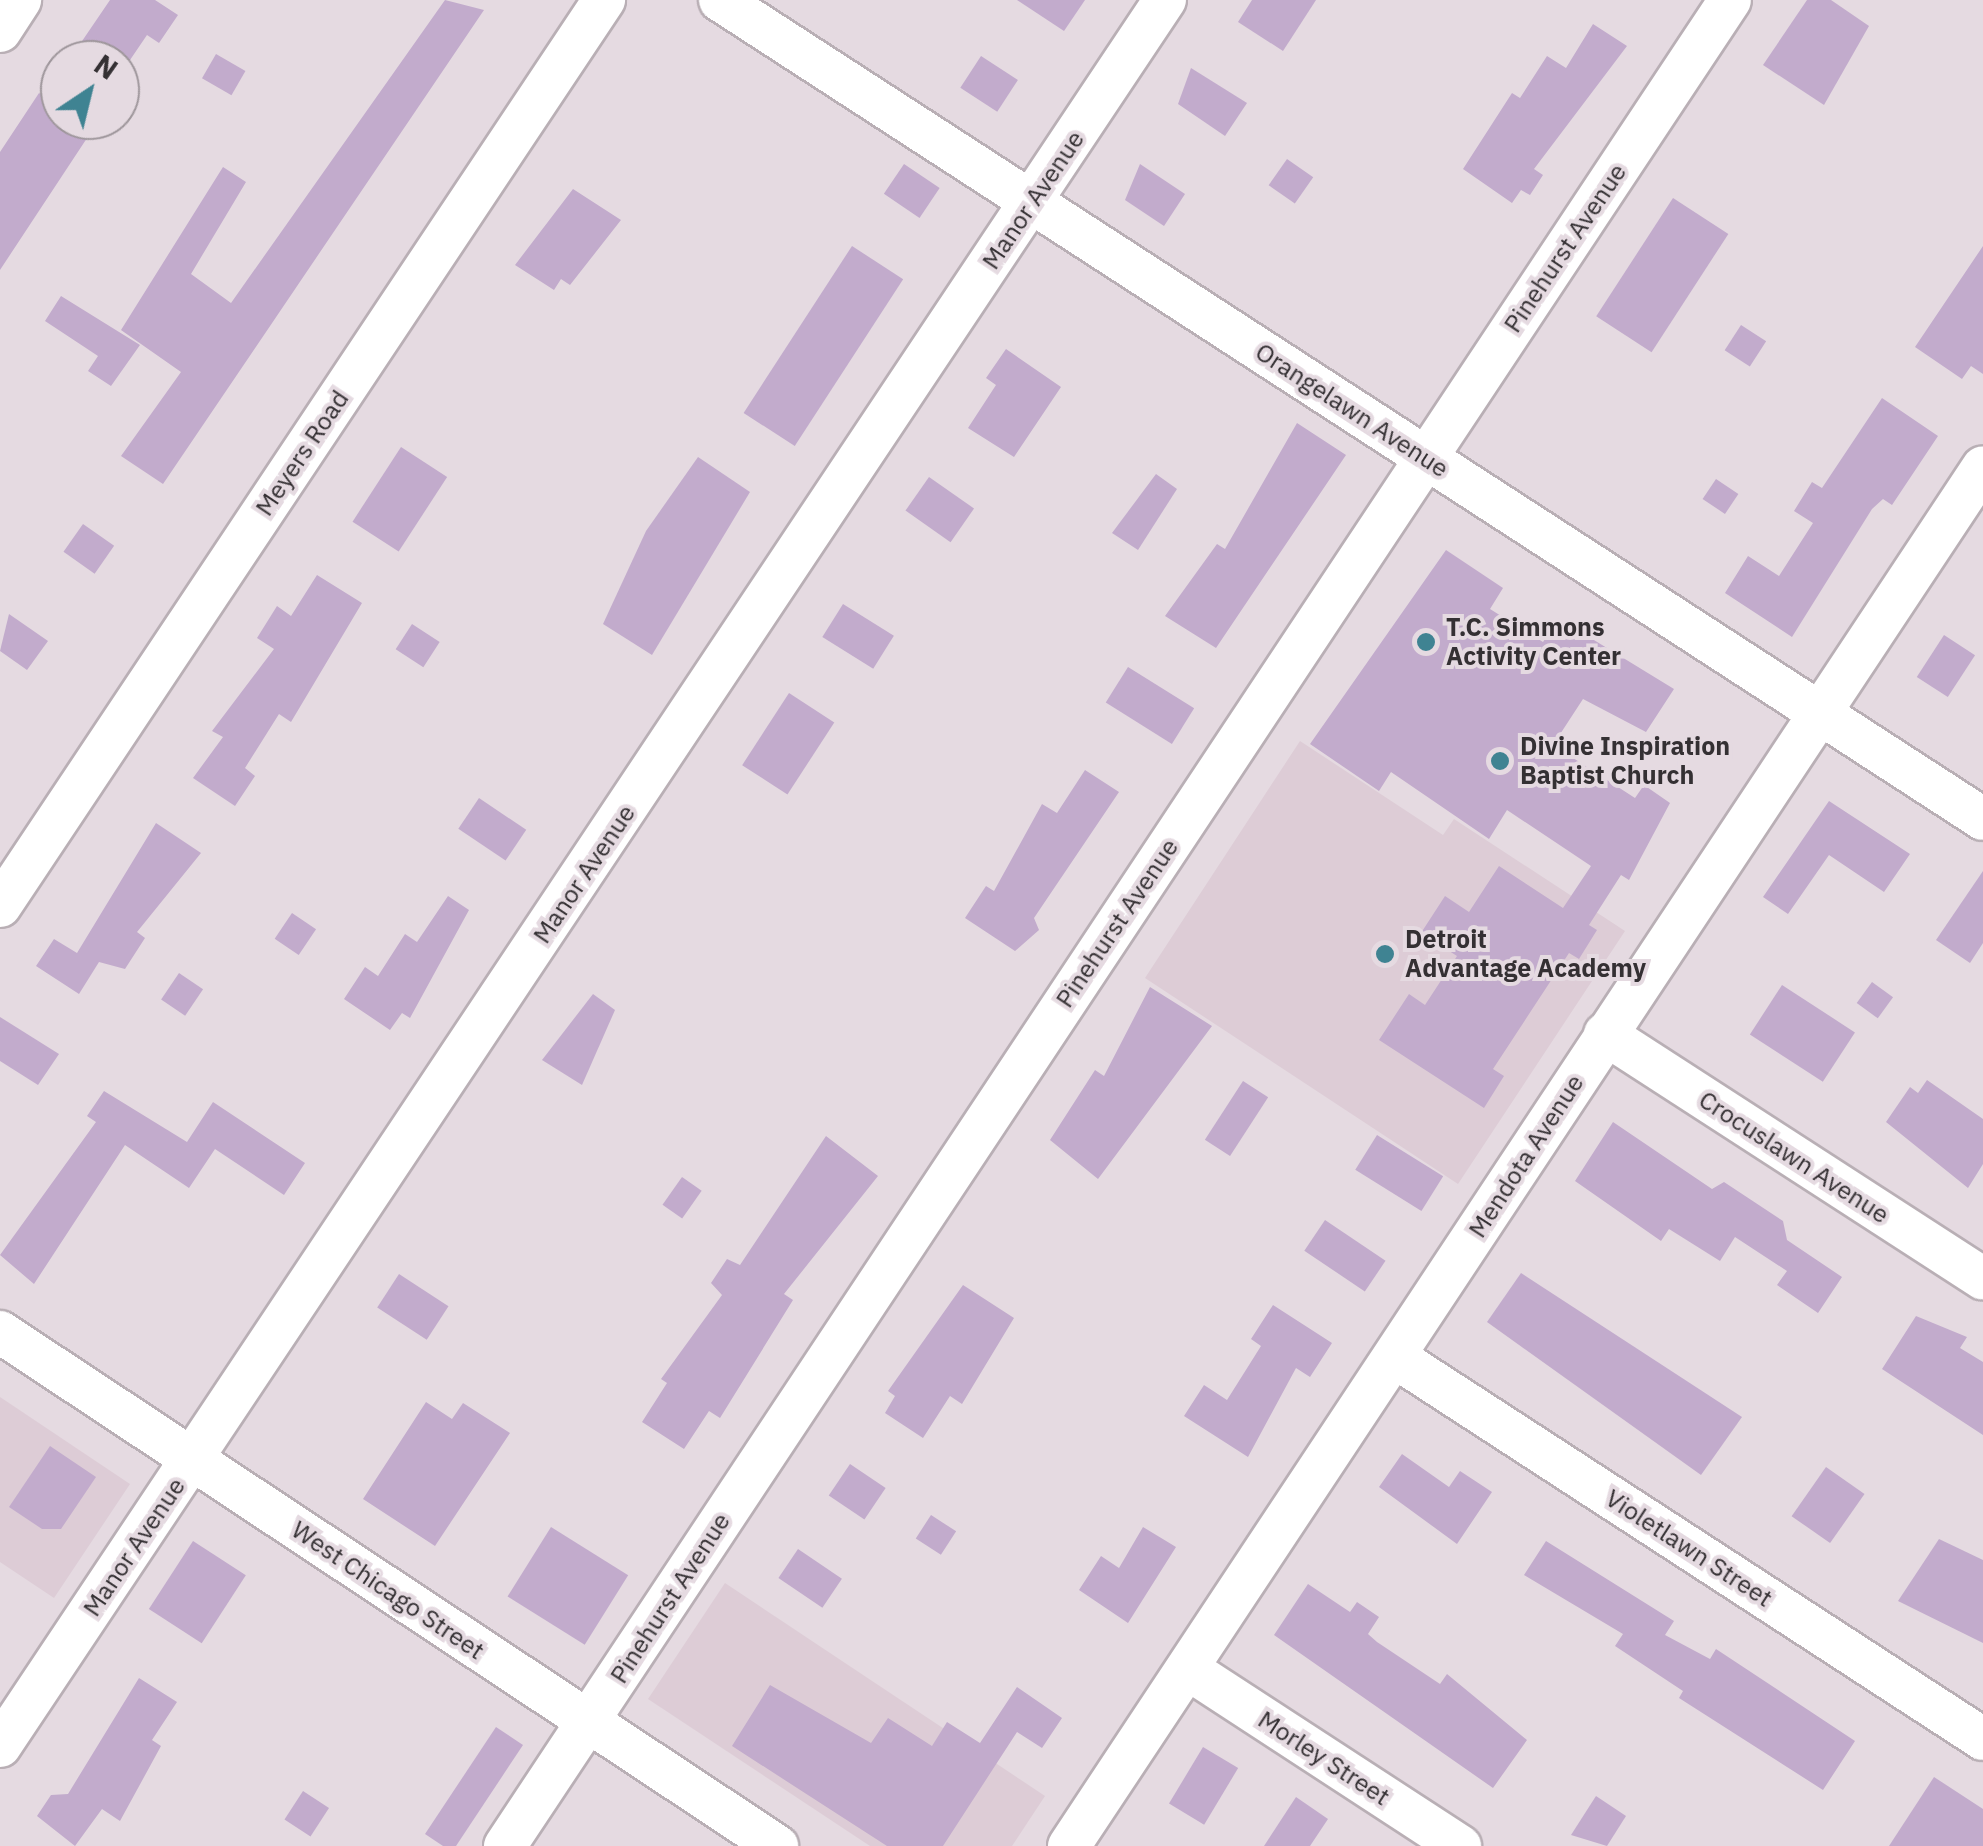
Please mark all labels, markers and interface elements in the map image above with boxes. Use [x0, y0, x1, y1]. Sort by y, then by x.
north arrow [40, 40, 140, 140]
text: N [87, 46, 125, 88]
street label: Manor Avenue [976, 125, 1090, 275]
street label: Pinehurst Avenue [1497, 158, 1633, 338]
street label: Orangelawn Avenue [1250, 336, 1454, 484]
street label: Meyers Road [249, 385, 355, 521]
place label: T.C. Simmons Activity Center [1446, 613, 1621, 672]
marker: T.C. Simmons Activity Center [1415, 631, 1437, 653]
place label: Divine Inspiration Baptist Church [1520, 732, 1730, 791]
marker: Divine Inspiration Baptist Church [1489, 750, 1511, 772]
street label: Manor Avenue [527, 799, 641, 949]
street label: Pinehurst Avenue [1049, 833, 1185, 1013]
place label: Detroit Advantage Academy [1405, 925, 1646, 984]
marker: Detroit Advantage Academy [1374, 943, 1396, 965]
street label: Mendota Avenue [1462, 1069, 1590, 1243]
street label: Crocuslawn Avenue [1693, 1084, 1895, 1230]
street label: Manor Avenue [77, 1472, 191, 1622]
street label: Violetlawn Street [1600, 1483, 1778, 1613]
street label: Pinehurst Avenue [604, 1507, 736, 1689]
street label: West Chicago Street [286, 1514, 490, 1666]
street label: Morley Street [1253, 1704, 1395, 1812]

